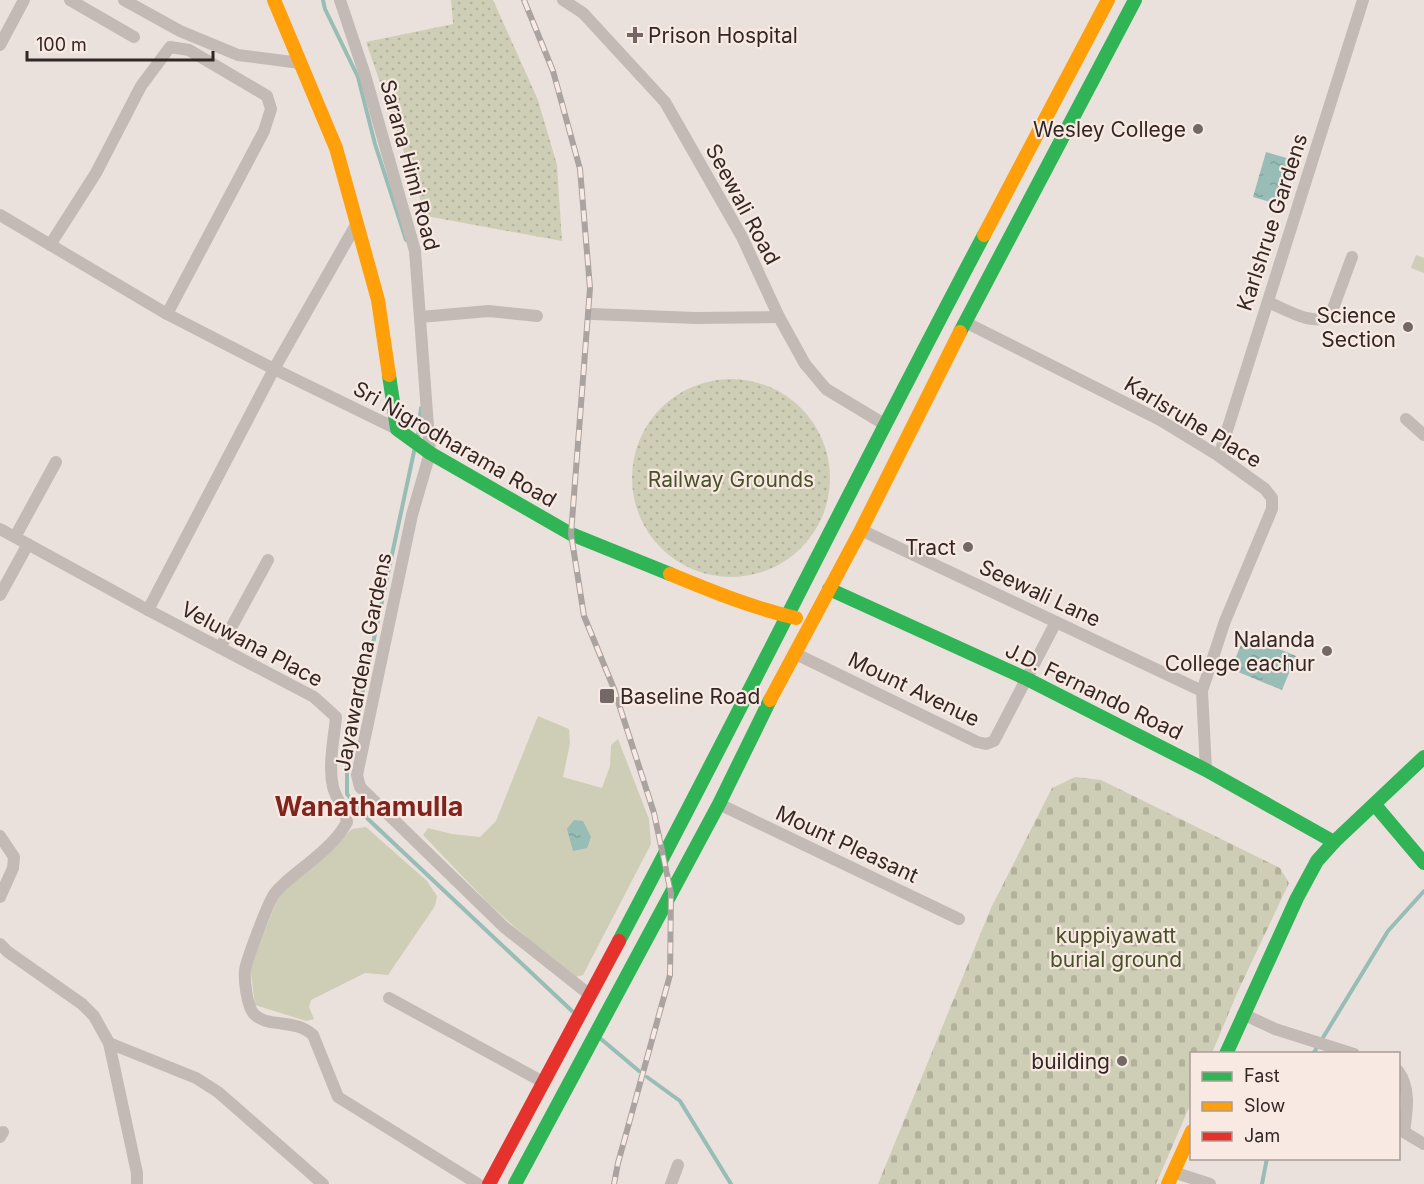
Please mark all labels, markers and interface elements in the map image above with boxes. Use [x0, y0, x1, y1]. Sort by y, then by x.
place label: Prison Hospital [648, 23, 798, 48]
scale bar [27, 24, 213, 62]
marker: Prison Hospital [626, 26, 644, 44]
text: 100 m [36, 34, 87, 55]
street label: Sarana Himi Road [375, 77, 445, 253]
place label: Wesley College [1033, 117, 1186, 142]
marker: Wesley College [1191, 122, 1205, 136]
street label: Karlshrue Gardens [1232, 130, 1312, 314]
street label: Seewali Road [701, 139, 785, 269]
place label: Science Section [1317, 303, 1396, 352]
marker: Science Section [1401, 320, 1415, 334]
street label: Karlsruhe Place [1120, 371, 1266, 473]
street label: Sri Nigrodharama Road [349, 376, 561, 512]
park label: Railway Grounds [648, 467, 814, 492]
place label: Tract [905, 535, 956, 560]
marker: Tract [961, 540, 975, 554]
street label: Jayawardena Gardens [330, 550, 396, 774]
street label: Seewali Lane [975, 554, 1105, 632]
street label: Veluwana Place [177, 596, 327, 692]
place label: Nalanda College eachur [1165, 627, 1315, 676]
street label: J.D. Fernando Road [1001, 637, 1187, 745]
marker: Nalanda College eachur [1320, 644, 1334, 658]
street label: Mount Avenue [844, 646, 984, 732]
place label: Baseline Road [620, 684, 760, 709]
marker: Baseline Road [598, 687, 616, 705]
district label: Wanathamulla [275, 790, 463, 823]
street label: Mount Pleasant [772, 800, 922, 888]
park label: kuppiyawatt burial ground [1050, 923, 1182, 972]
place label: building [1031, 1049, 1110, 1074]
legend [1190, 1052, 1400, 1160]
marker: building [1115, 1054, 1129, 1068]
text: Fast [1244, 1065, 1280, 1086]
text: Slow [1244, 1095, 1285, 1116]
text: Jam [1244, 1125, 1280, 1146]

